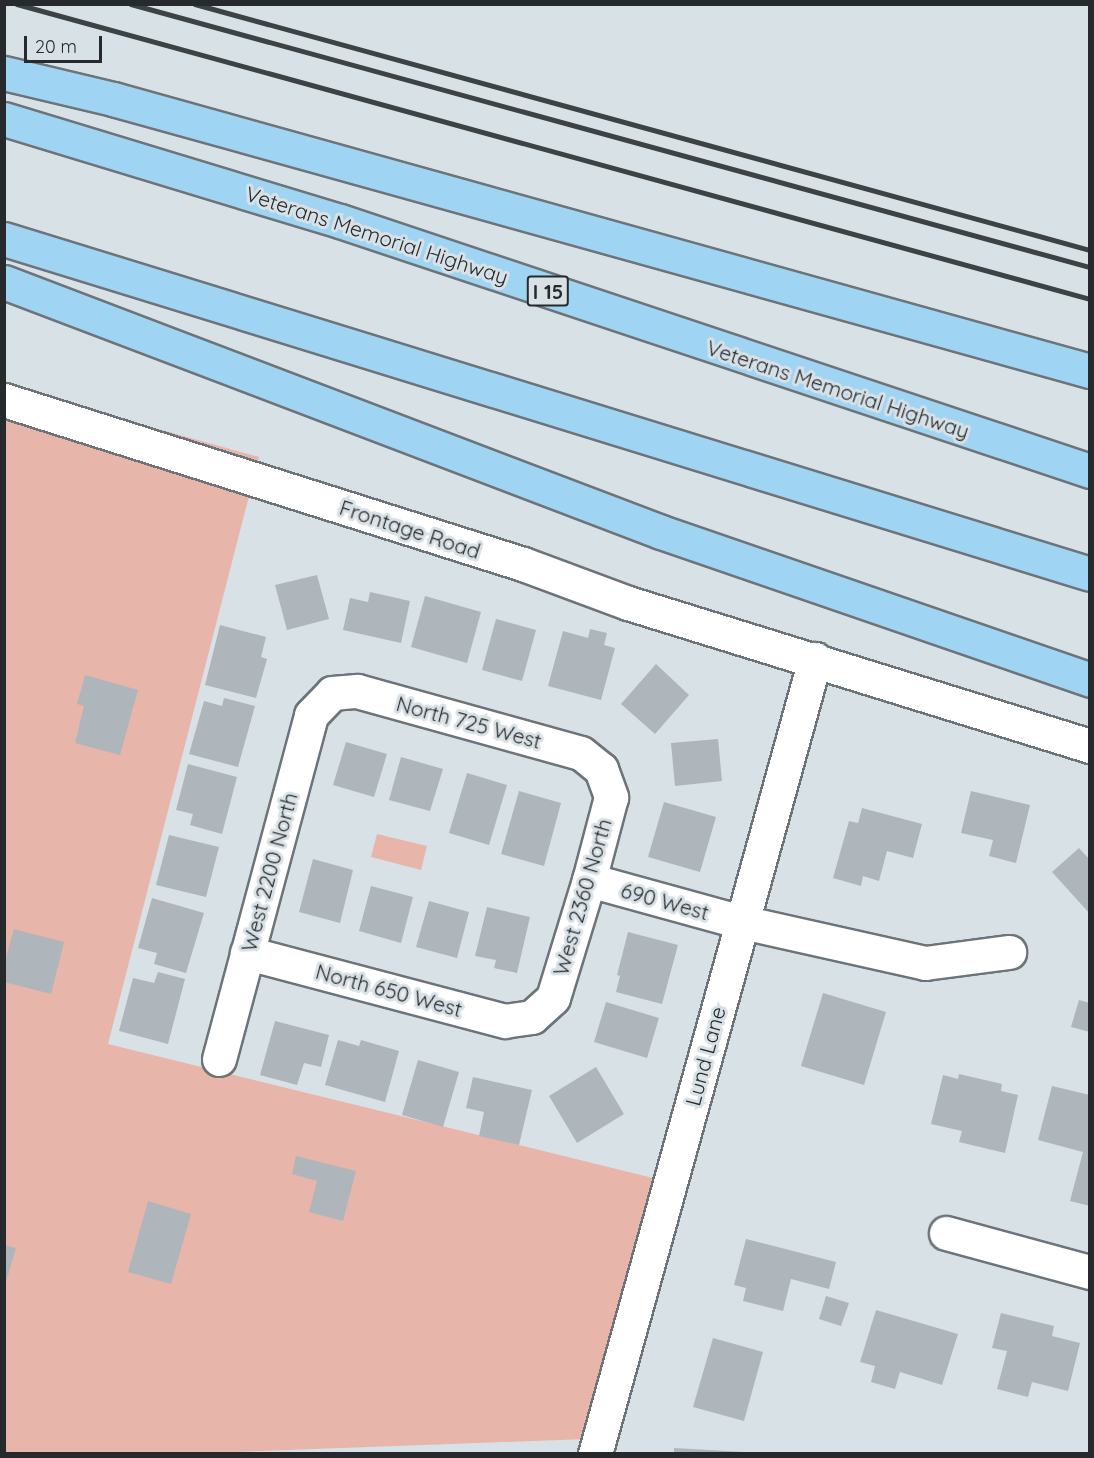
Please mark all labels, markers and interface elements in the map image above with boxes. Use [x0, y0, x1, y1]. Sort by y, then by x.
scale bar [27, 24, 105, 62]
text: 20 m [35, 35, 77, 58]
street label: Veterans Memorial Highway [243, 181, 511, 289]
road number: I 15 [526, 274, 570, 308]
street label: Veterans Memorial Highway [704, 335, 972, 443]
street label: Frontage Road [337, 494, 483, 564]
street label: North 725 West [394, 691, 544, 753]
street label: West 2200 North [236, 790, 302, 954]
street label: West 2360 North [548, 816, 616, 978]
street label: 690 West [618, 877, 712, 925]
street label: North 650 West [313, 958, 465, 1022]
street label: Lund Lane [680, 1004, 730, 1108]

